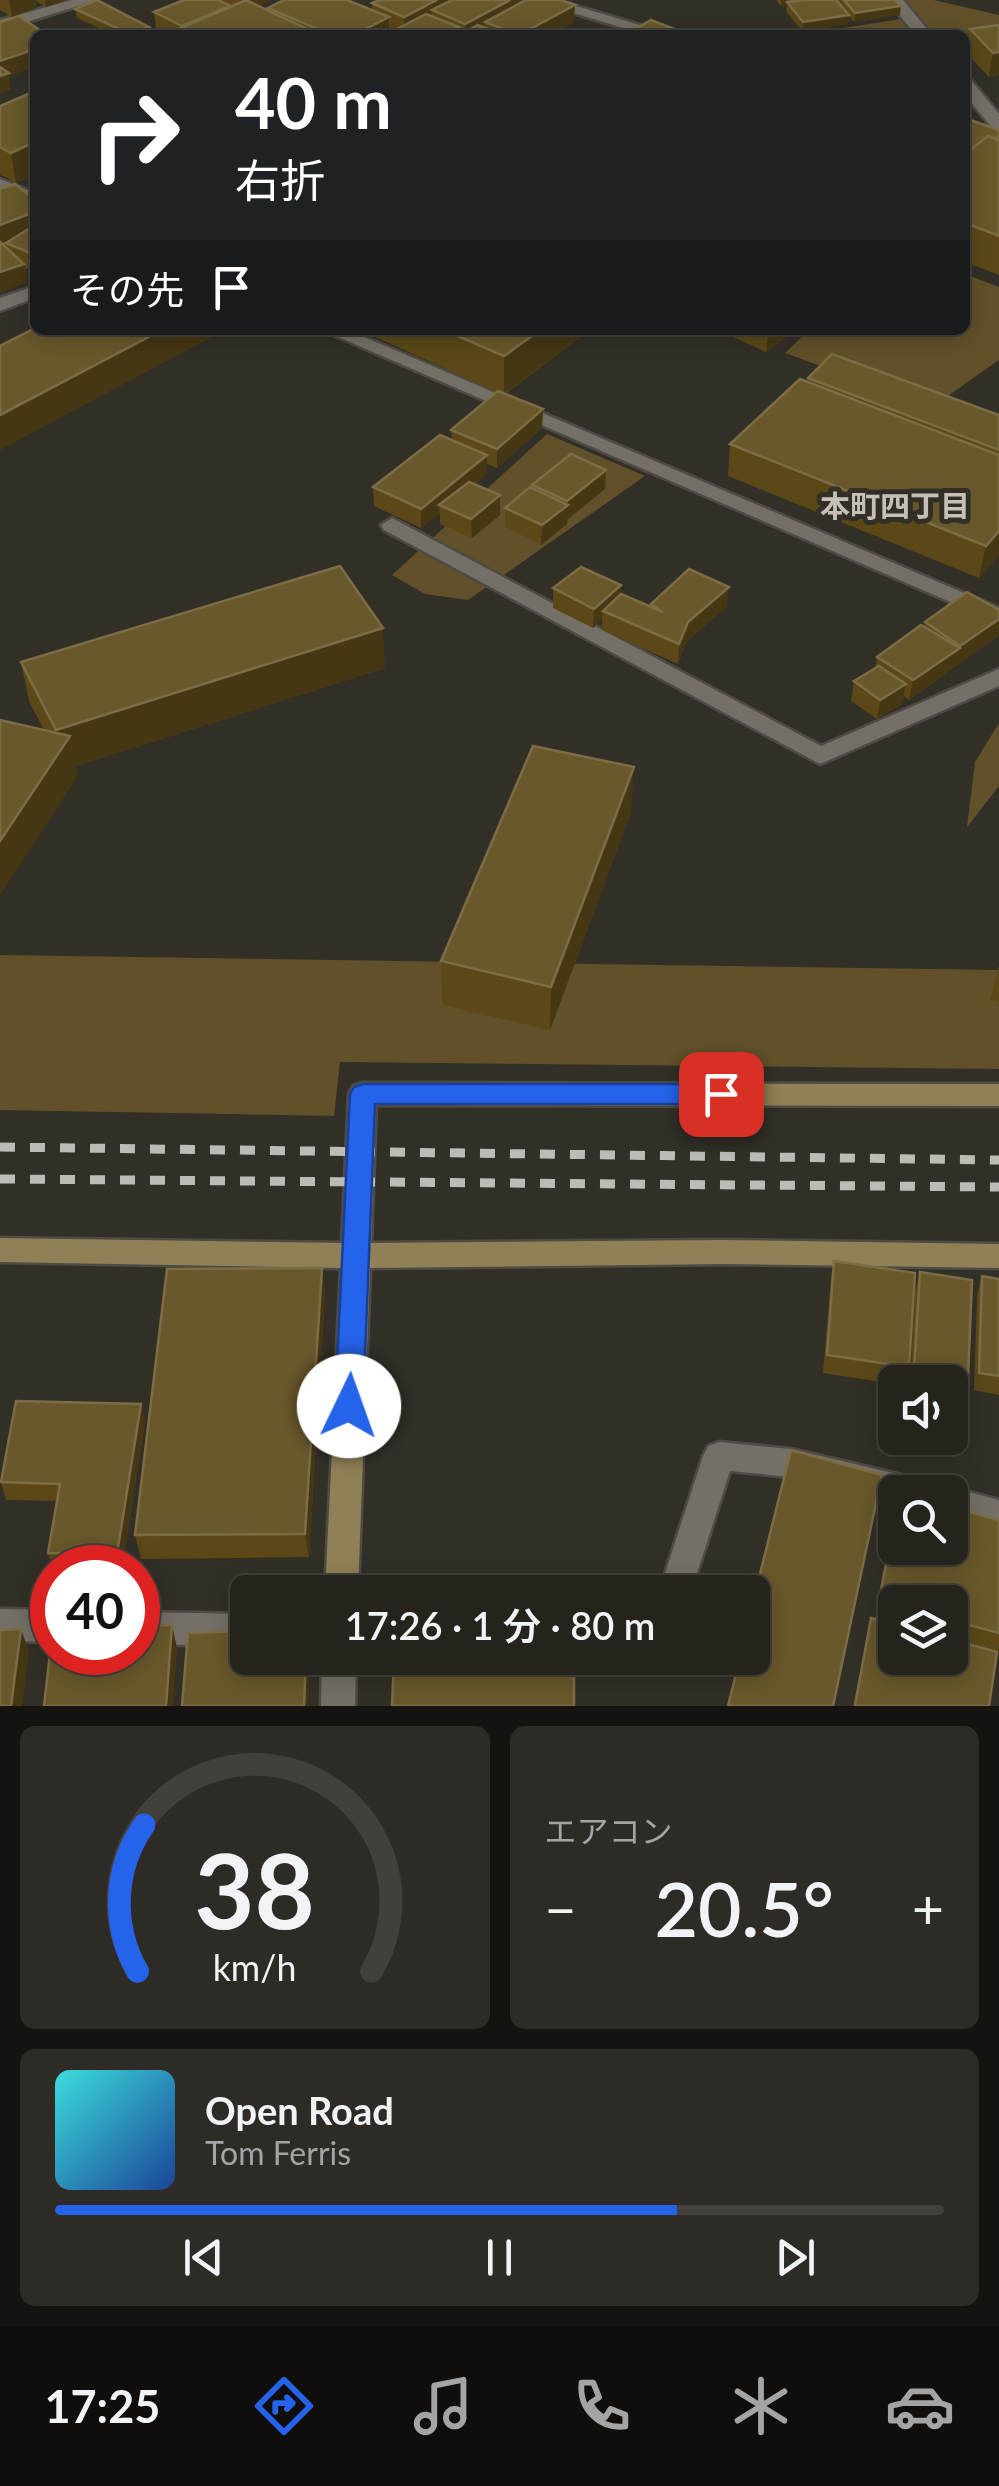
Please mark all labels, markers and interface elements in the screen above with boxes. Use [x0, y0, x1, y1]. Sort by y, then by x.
text: 40 m [235, 60, 392, 144]
icon: right [70, 70, 200, 200]
text: 右折 [235, 153, 325, 207]
icon: arrive [204, 260, 259, 315]
text: その先 [70, 266, 184, 312]
district label: 本町四丁目 [820, 487, 970, 523]
pin [679, 1052, 764, 1137]
icon: arrive [694, 1067, 749, 1122]
position arrow [297, 1354, 401, 1458]
map controls [878, 1365, 968, 1675]
button: sound [878, 1365, 968, 1455]
button: search [878, 1475, 968, 1565]
speed limit sign: 40 [30, 1545, 160, 1675]
button: layers [878, 1585, 968, 1675]
text: 17:26 · 1 分 · 80 m [345, 1602, 655, 1648]
text: エアコン [545, 1811, 673, 1850]
text: 38 [194, 1826, 315, 1951]
text: 20.5° [655, 1863, 834, 1953]
text: − [545, 1875, 576, 1941]
text: + [912, 1875, 944, 1941]
text: km/h [213, 1946, 297, 1989]
text: Open Road [205, 2087, 394, 2133]
text: Tom Ferris [205, 2133, 351, 2172]
icon: previous [176, 2230, 231, 2285]
icon: pause [472, 2230, 527, 2285]
icon: next [768, 2230, 823, 2285]
icon: directions [249, 2371, 319, 2441]
icon: music [408, 2371, 478, 2441]
icon: phone [567, 2371, 637, 2441]
icon: climate [726, 2371, 796, 2441]
icon: car [885, 2371, 955, 2441]
text: 17:25 [44, 2379, 160, 2433]

